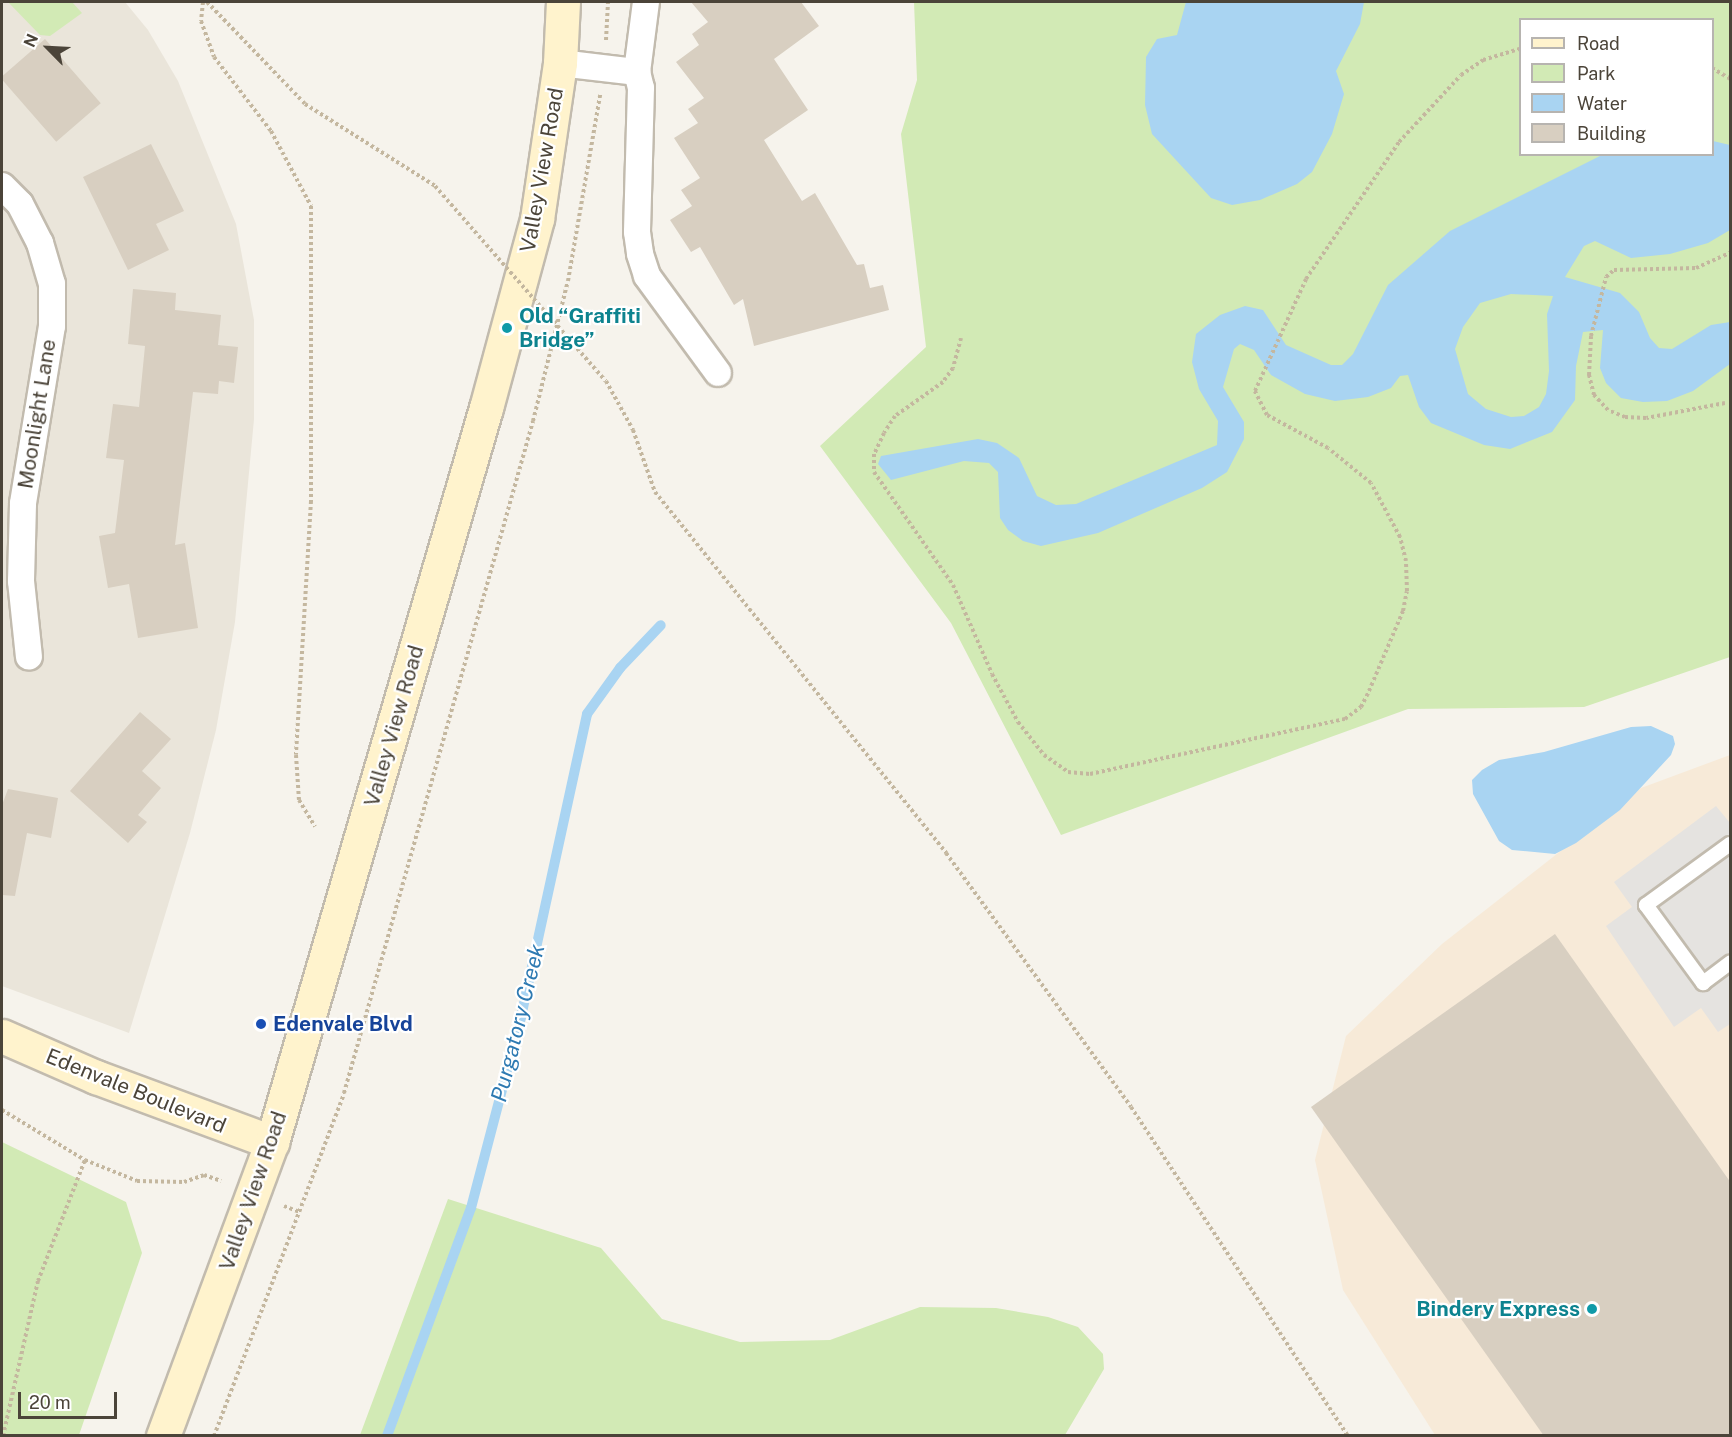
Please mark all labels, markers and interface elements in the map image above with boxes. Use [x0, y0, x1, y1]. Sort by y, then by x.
north arrow [18, 18, 78, 78]
legend [1519, 18, 1714, 156]
text: N [20, 31, 42, 50]
text: Road [1577, 33, 1620, 54]
text: Park [1577, 63, 1615, 84]
street label: Valley View Road [515, 86, 569, 254]
text: Water [1577, 93, 1627, 114]
text: Building [1577, 123, 1646, 144]
place label: Old “Graffiti Bridge” [519, 303, 641, 353]
marker: Old “Graffiti Bridge” [500, 321, 514, 335]
street label: Moonlight Lane [13, 337, 61, 491]
street label: Valley View Road [359, 642, 429, 810]
water label: Purgatory Creek [486, 941, 550, 1105]
place label: Edenvale Blvd [273, 1011, 413, 1037]
marker: Edenvale Blvd [254, 1017, 268, 1031]
street label: Edenvale Boulevard [42, 1043, 230, 1139]
street label: Valley View Road [214, 1108, 292, 1274]
place label: Bindery Express [1416, 1296, 1580, 1322]
marker: Bindery Express [1585, 1302, 1599, 1316]
scale bar [21, 1380, 120, 1418]
text: 20 m [29, 1392, 71, 1413]

